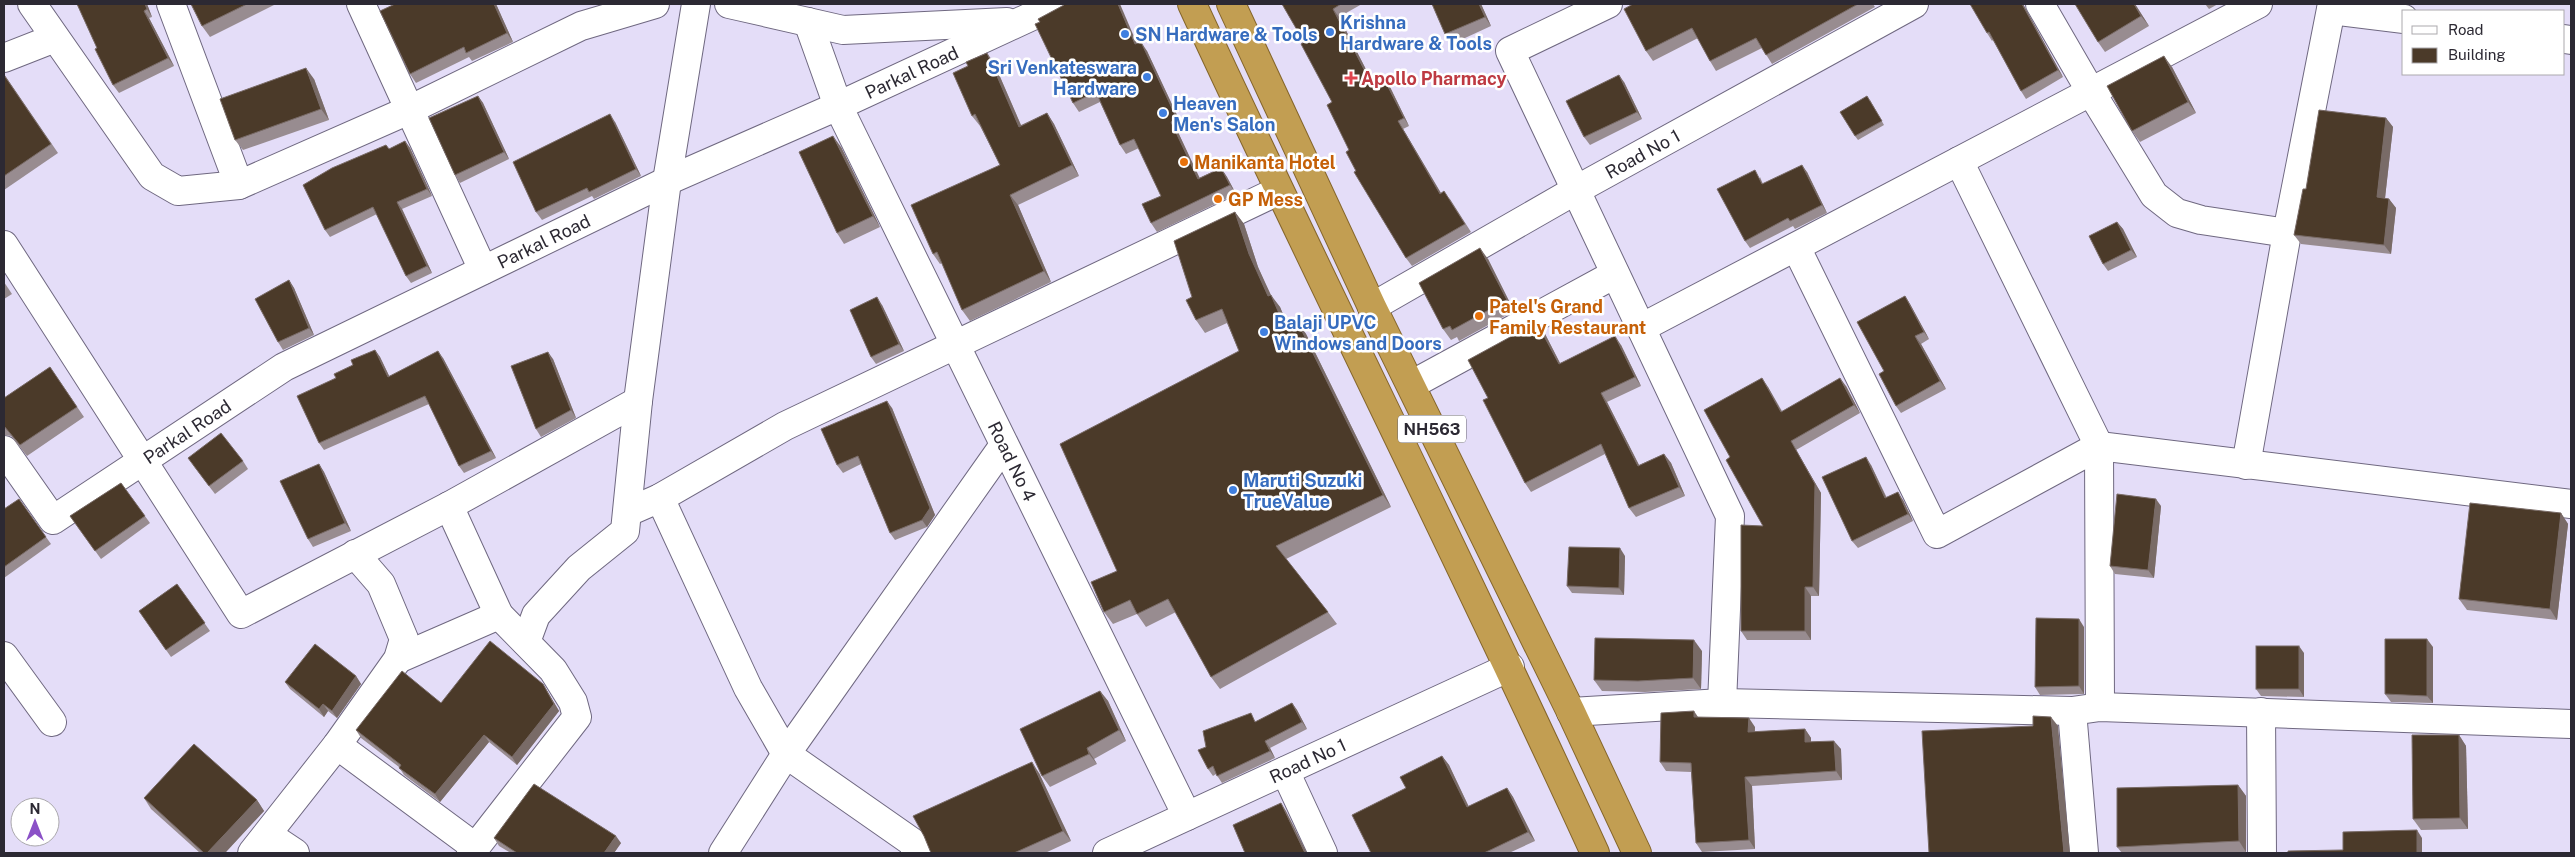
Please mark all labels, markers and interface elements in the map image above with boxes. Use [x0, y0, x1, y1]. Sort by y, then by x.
legend [2402, 10, 2565, 75]
place label: Krishna Hardware & Tools [1340, 12, 1492, 54]
text: Road [2448, 21, 2484, 38]
place label: SN Hardware & Tools [1135, 24, 1318, 45]
marker: Krishna Hardware & Tools [1324, 26, 1336, 38]
marker: SN Hardware & Tools [1119, 28, 1131, 40]
street label: Parkal Road [861, 41, 962, 103]
text: Building [2448, 46, 2506, 63]
place label: Sri Venkateswara Hardware [987, 57, 1137, 99]
place label: Apollo Pharmacy [1361, 68, 1507, 89]
marker: Sri Venkateswara Hardware [1141, 71, 1153, 83]
marker: Apollo Pharmacy [1345, 72, 1357, 84]
place label: Heaven Men's Salon [1173, 93, 1275, 135]
marker: Heaven Men's Salon [1157, 107, 1169, 119]
street label: Road No 1 [1601, 124, 1684, 182]
place label: Manikanta Hotel [1194, 152, 1336, 173]
marker: Manikanta Hotel [1178, 156, 1190, 168]
place label: GP Mess [1228, 189, 1303, 210]
marker: GP Mess [1212, 193, 1224, 205]
street label: Parkal Road [494, 210, 593, 272]
place label: Patel's Grand Family Restaurant [1489, 296, 1646, 338]
marker: Patel's Grand Family Restaurant [1473, 310, 1485, 322]
place label: Balaji UPVC Windows and Doors [1274, 312, 1442, 354]
marker: Balaji UPVC Windows and Doors [1258, 326, 1270, 338]
street label: Parkal Road [139, 395, 235, 468]
road number: NH563 [1398, 416, 1466, 442]
street label: Road No 4 [984, 418, 1041, 505]
place label: Maruti Suzuki TrueValue [1243, 470, 1362, 512]
marker: Maruti Suzuki TrueValue [1227, 484, 1239, 496]
street label: Road No 1 [1266, 734, 1349, 787]
north arrow [10, 797, 60, 847]
text: N [30, 801, 40, 817]

